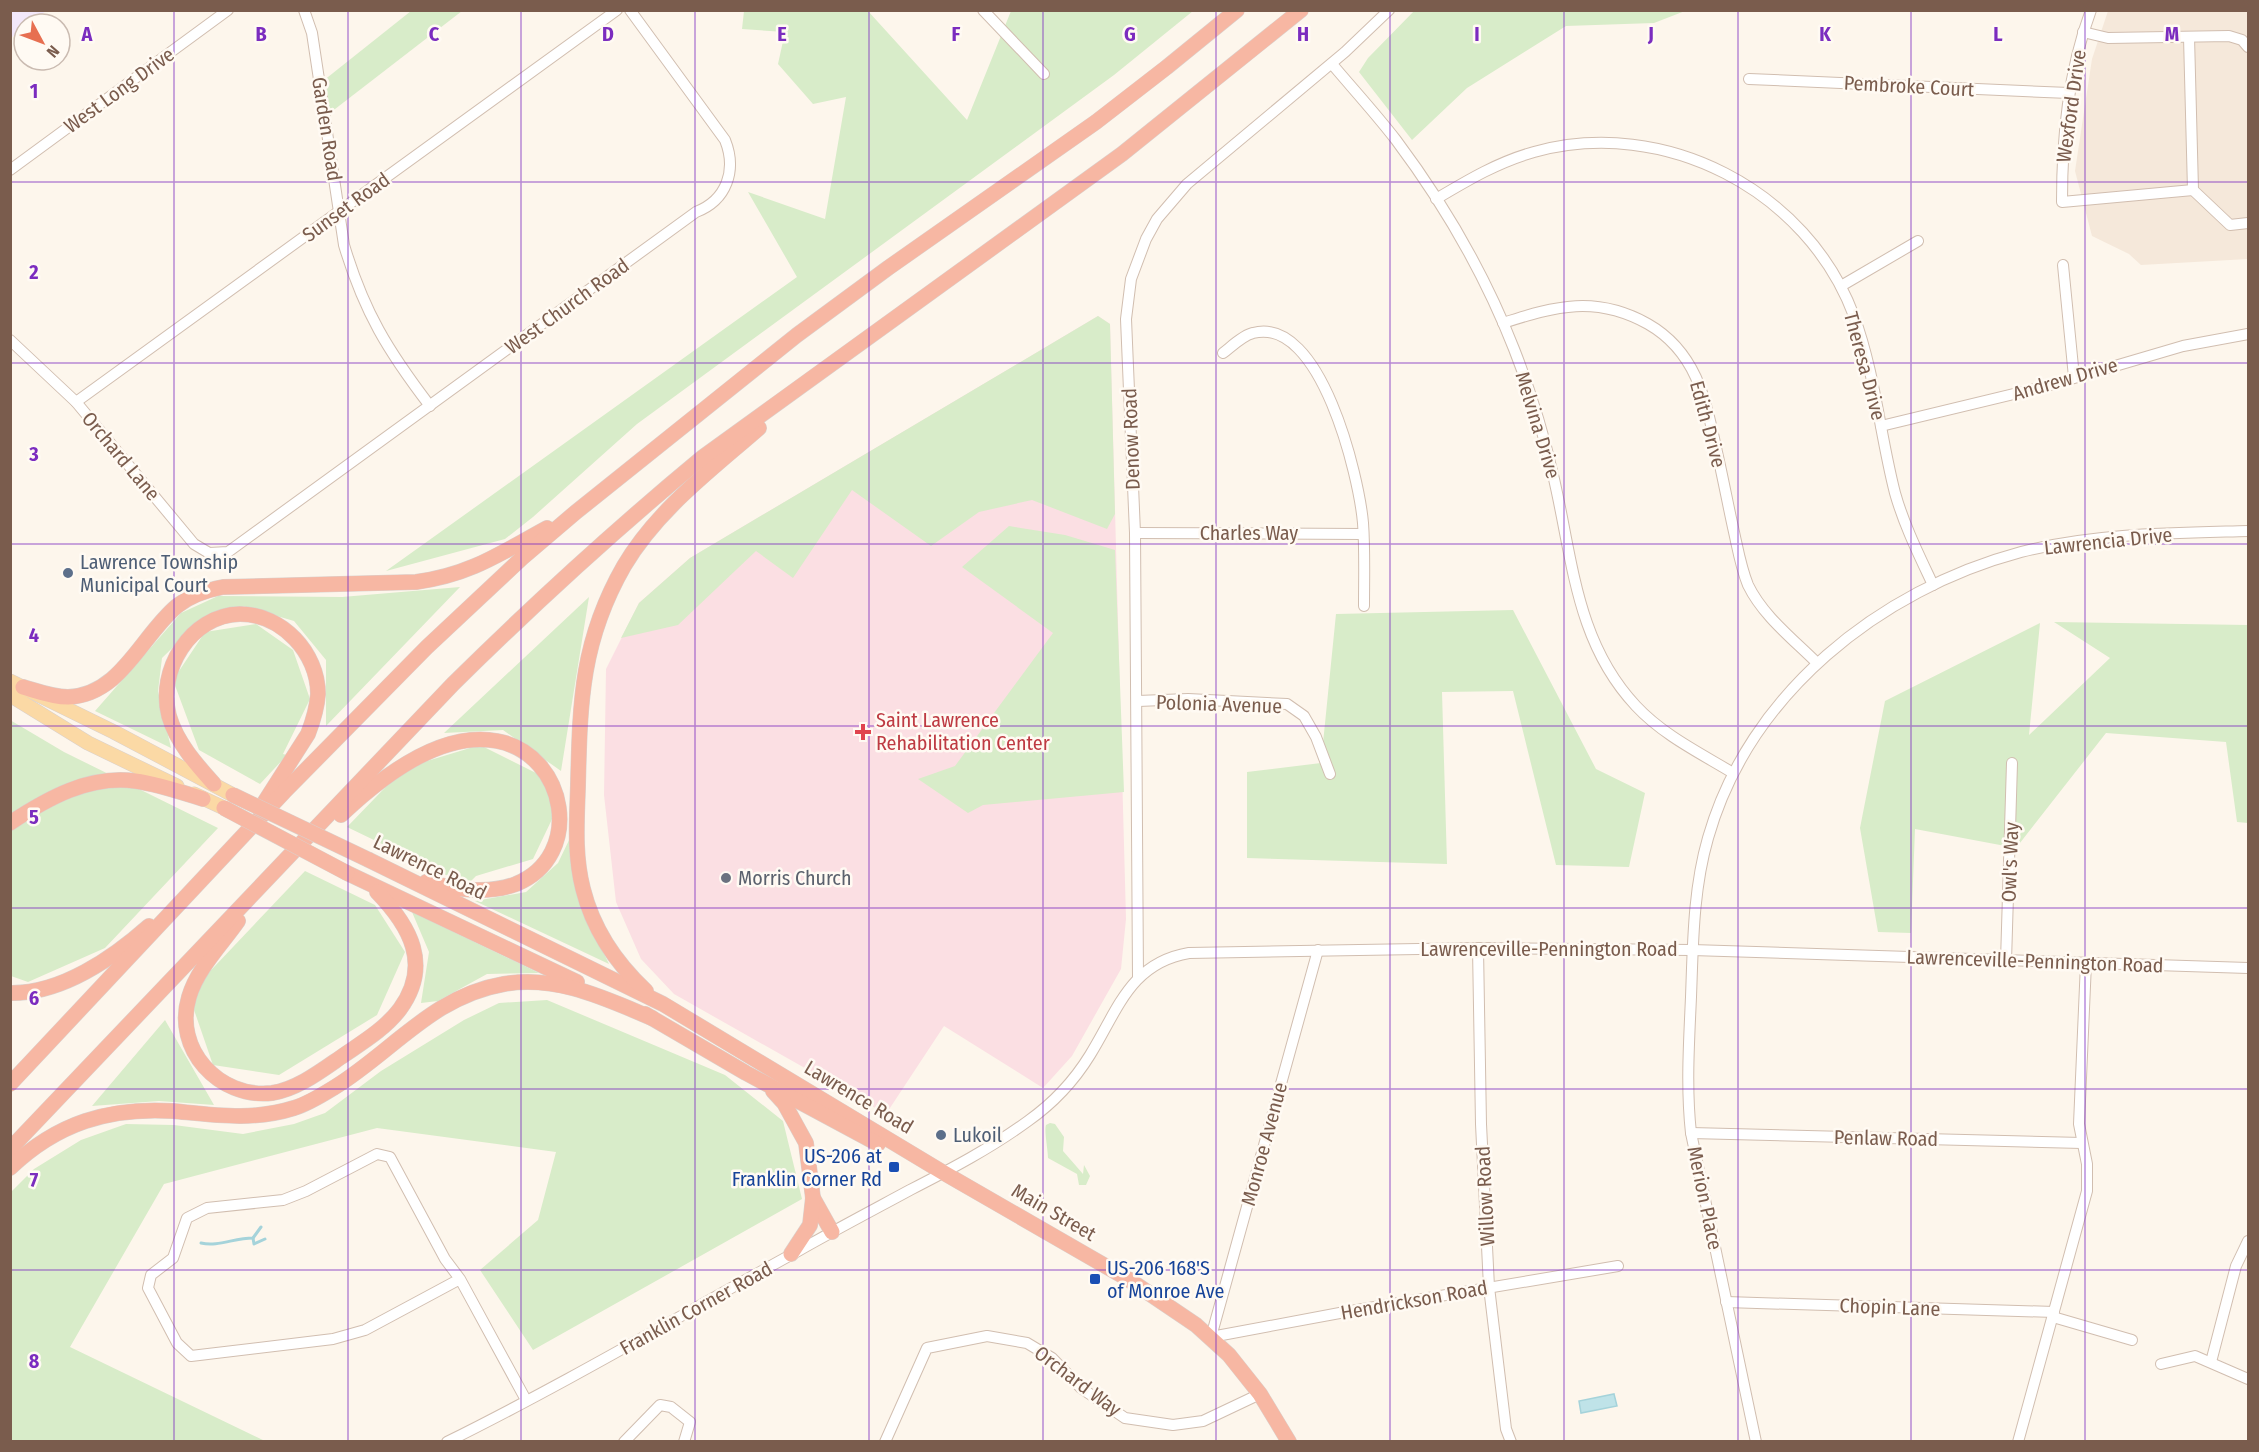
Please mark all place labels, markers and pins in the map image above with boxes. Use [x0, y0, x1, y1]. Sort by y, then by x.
place label: Lawrence Township Municipal Court [80, 550, 238, 597]
marker: Lawrence Township Municipal Court [61, 566, 75, 580]
place label: Saint Lawrence Rehabilitation Center [876, 708, 1050, 755]
marker: Saint Lawrence Rehabilitation Center [854, 723, 872, 741]
place label: Morris Church [738, 866, 851, 890]
marker: Morris Church [719, 871, 733, 885]
place label: Lukoil [953, 1123, 1002, 1147]
marker: Lukoil [934, 1128, 948, 1142]
place label: US-206 at Franklin Corner Rd [732, 1144, 882, 1191]
marker: US-206 at Franklin Corner Rd [887, 1160, 901, 1174]
place label: US-206 168'S of Monroe Ave [1107, 1256, 1224, 1303]
marker: US-206 168'S of Monroe Ave [1088, 1272, 1102, 1286]

